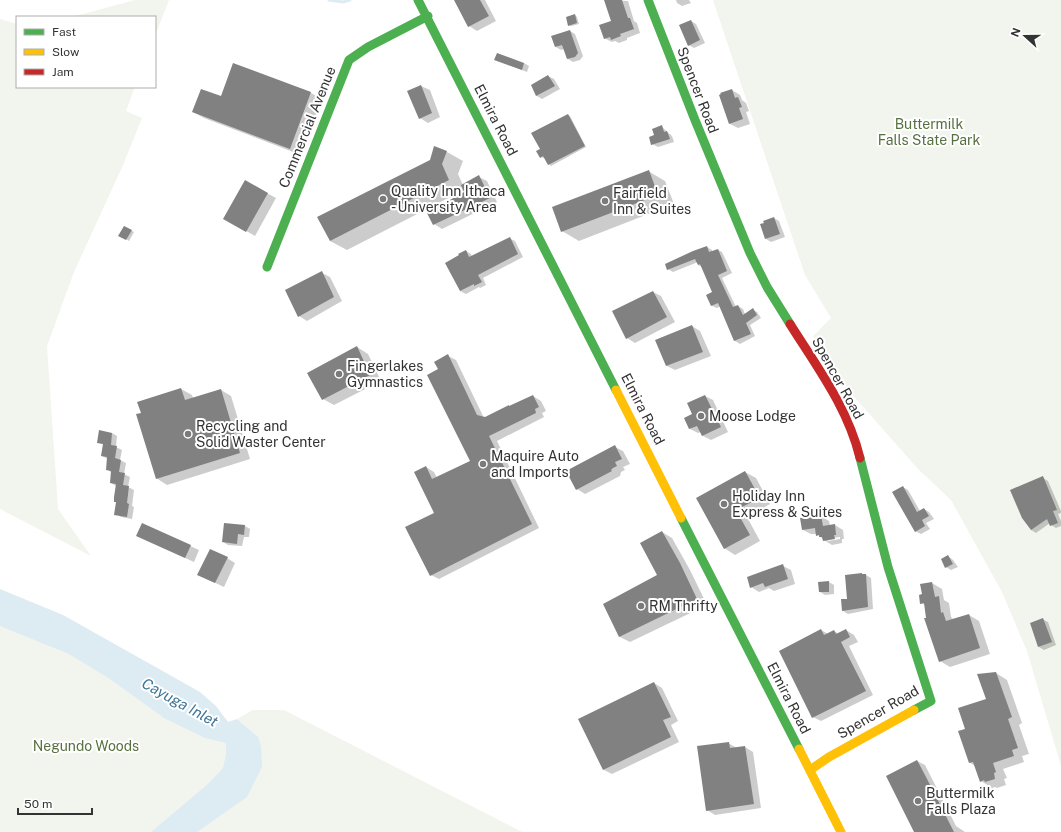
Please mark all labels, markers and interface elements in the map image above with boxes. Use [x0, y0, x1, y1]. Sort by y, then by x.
legend [16, 16, 156, 88]
north arrow [1005, 16, 1045, 56]
text: Fast [52, 25, 77, 39]
text: N [1009, 26, 1023, 39]
text: Slow [52, 45, 80, 59]
street label: Spencer Road [674, 45, 722, 135]
street label: Commercial Avenue [275, 64, 339, 190]
text: Jam [52, 65, 74, 79]
street label: Elmira Road [471, 82, 521, 158]
park label: Buttermilk Falls State Park [878, 116, 980, 148]
place label: Quality Inn Ithaca - University Area [391, 183, 505, 215]
place label: Fairfield Inn & Suites [613, 185, 691, 217]
marker: Quality Inn Ithaca - University Area [378, 194, 388, 204]
marker: Fairfield Inn & Suites [600, 196, 610, 206]
street label: Spencer Road [809, 334, 867, 422]
place label: Fingerlakes Gymnastics [347, 358, 423, 390]
marker: Fingerlakes Gymnastics [334, 369, 344, 379]
street label: Elmira Road [618, 371, 668, 447]
place label: Moose Lodge [709, 408, 796, 424]
marker: Moose Lodge [696, 411, 706, 421]
place label: Recycling and Solid Waster Center [196, 418, 326, 450]
marker: Recycling and Solid Waster Center [183, 429, 193, 439]
place label: Maquire Auto and Imports [491, 448, 579, 480]
marker: Maquire Auto and Imports [478, 459, 488, 469]
place label: Holiday Inn Express & Suites [732, 488, 842, 520]
marker: Holiday Inn Express & Suites [719, 499, 729, 509]
place label: RM Thrifty [649, 598, 718, 614]
marker: RM Thrifty [636, 601, 646, 611]
street label: Elmira Road [764, 660, 814, 736]
water label: Cayuga Inlet [139, 674, 221, 730]
street label: Spencer Road [834, 682, 922, 742]
park label: Negundo Woods [33, 738, 139, 754]
place label: Buttermilk Falls Plaza [926, 785, 996, 817]
scale bar [18, 790, 92, 816]
marker: Buttermilk Falls Plaza [913, 796, 923, 806]
text: 50 m [24, 797, 52, 811]

